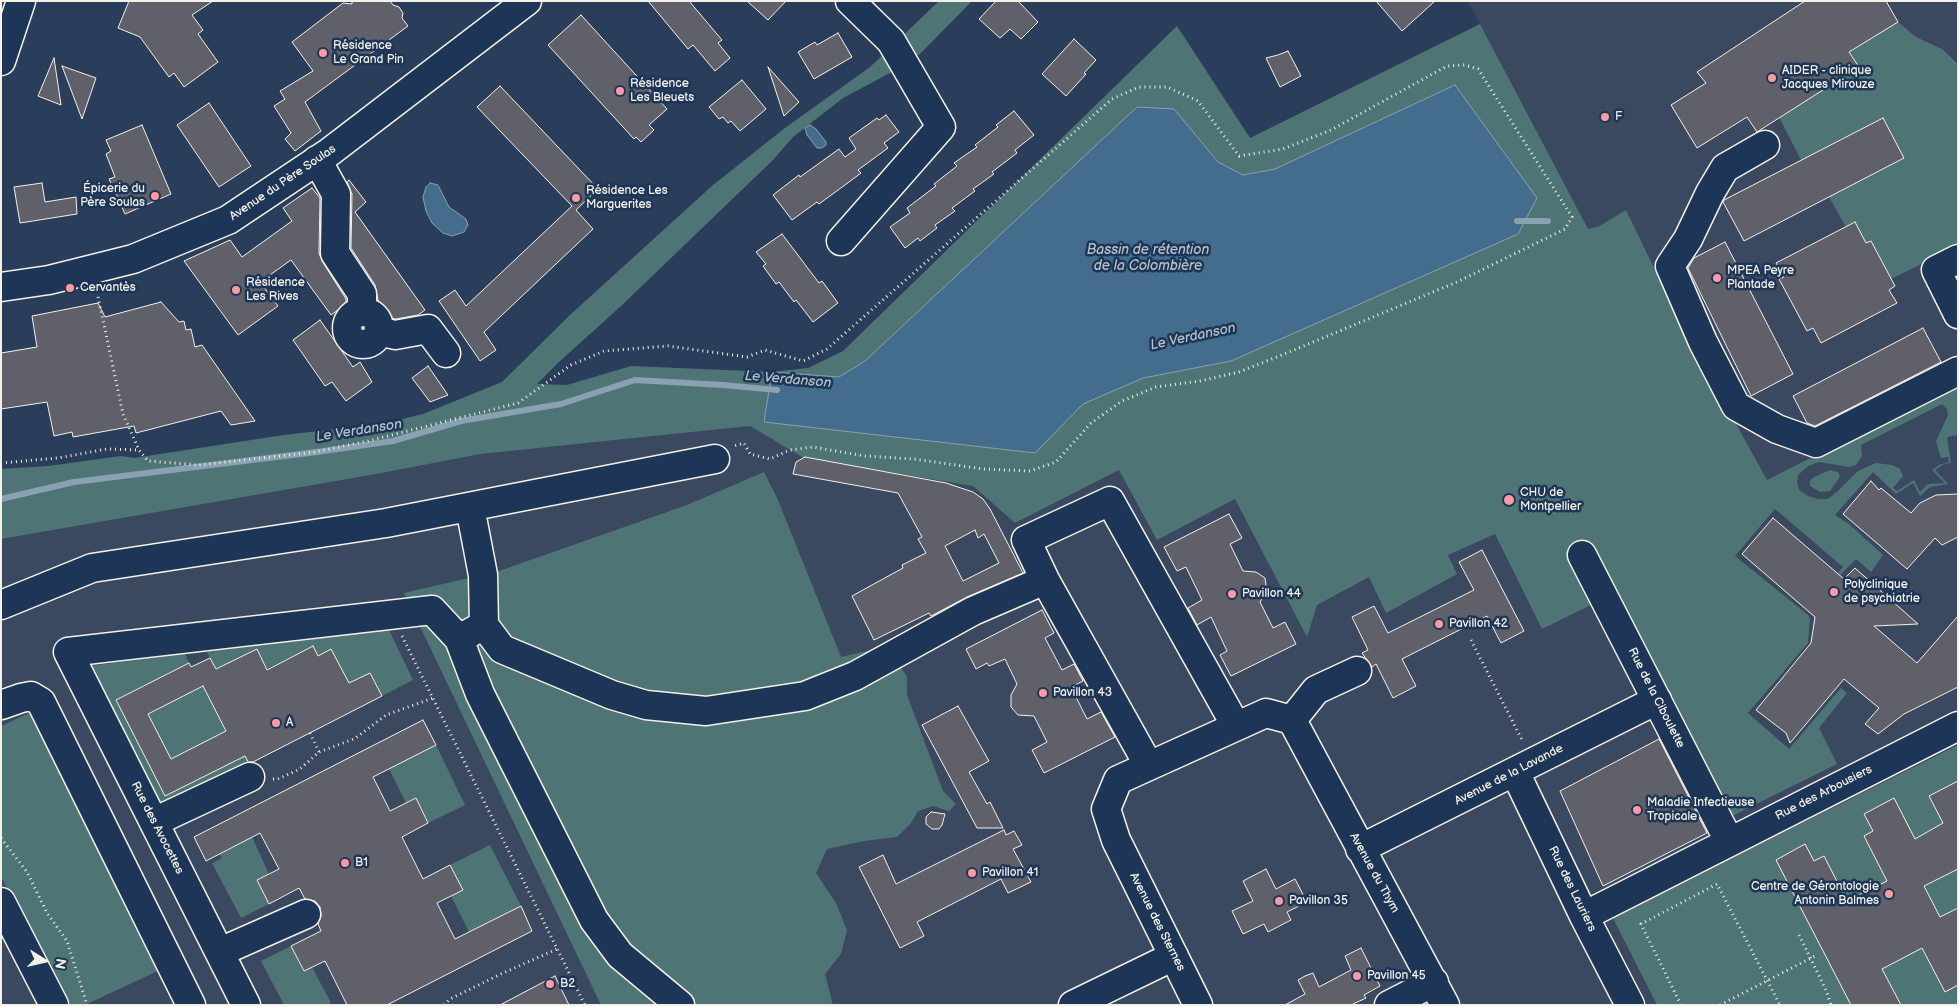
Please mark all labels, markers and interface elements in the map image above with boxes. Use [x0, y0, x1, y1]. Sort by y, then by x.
place label: Résidence Le Grand Pin [333, 39, 404, 67]
marker: Résidence Le Grand Pin [317, 47, 329, 59]
place label: AIDER - clinique Jacques Mirouze [1782, 64, 1874, 92]
marker: AIDER - clinique Jacques Mirouze [1766, 72, 1778, 84]
place label: Résidence Les Bleuets [630, 77, 694, 105]
marker: Résidence Les Bleuets [614, 85, 626, 97]
place label: F [1615, 110, 1622, 124]
marker: F [1599, 111, 1611, 123]
street label: Avenue du Père Soulas [227, 142, 339, 224]
place label: Épicerie du Père Soulas [80, 182, 145, 210]
place label: Résidence Les Marguerites [586, 184, 668, 212]
marker: Épicerie du Père Soulas [149, 190, 161, 202]
marker: Résidence Les Marguerites [570, 192, 582, 204]
water label: Bassin de rétention de la Colombière [1087, 242, 1209, 274]
place label: MPEA Peyre Plantade [1727, 264, 1794, 292]
marker: MPEA Peyre Plantade [1711, 272, 1723, 284]
place label: Résidence Les Rives [246, 276, 305, 304]
place label: Cervantès [80, 281, 136, 295]
marker: Cervantès [64, 282, 76, 294]
marker: Résidence Les Rives [230, 284, 242, 296]
water label: Le Verdanson [1149, 320, 1237, 354]
water label: Le Verdanson [744, 368, 832, 392]
water label: Le Verdanson [315, 416, 403, 446]
place label: CHU de Montpellier [1520, 486, 1581, 514]
marker: CHU de Montpellier [1502, 493, 1516, 507]
place label: Polyclinique de psychiatrie [1844, 578, 1920, 606]
marker: Polyclinique de psychiatrie [1828, 586, 1840, 598]
place label: Pavillon 44 [1242, 587, 1301, 601]
marker: Pavillon 44 [1226, 588, 1238, 600]
place label: Pavillon 42 [1449, 617, 1508, 631]
marker: Pavillon 42 [1433, 618, 1445, 630]
street label: Rue de la Ciboulette [1624, 645, 1688, 751]
place label: Pavillon 43 [1053, 686, 1112, 700]
marker: Pavillon 43 [1037, 687, 1049, 699]
place label: A [286, 716, 293, 730]
marker: A [270, 717, 282, 729]
street label: Avenue de la Lavande [1452, 741, 1566, 809]
street label: Rue des Arbousiers [1773, 762, 1875, 824]
street label: Rue des Avocettes [127, 779, 187, 877]
place label: Maladie Infectieuse Tropicale [1647, 796, 1754, 824]
marker: Maladie Infectieuse Tropicale [1631, 804, 1643, 816]
street label: Avenue du Thym [1346, 831, 1402, 915]
street label: Rue des Lauriers [1545, 844, 1599, 934]
place label: B1 [355, 856, 368, 870]
marker: B1 [339, 857, 351, 869]
place label: Pavillon 41 [982, 866, 1038, 880]
marker: Pavillon 41 [966, 867, 978, 879]
street label: Avenue des Sternes [1126, 870, 1188, 974]
place label: Centre de Gérontologie Antonin Balmes [1751, 880, 1879, 908]
marker: Centre de Gérontologie Antonin Balmes [1883, 888, 1895, 900]
place label: Pavillon 35 [1289, 894, 1348, 908]
marker: Pavillon 35 [1273, 895, 1285, 907]
north arrow [20, 936, 70, 986]
text: N [51, 957, 70, 970]
place label: Pavillon 45 [1367, 969, 1426, 983]
marker: Pavillon 45 [1351, 970, 1363, 982]
place label: B2 [560, 977, 575, 991]
marker: B2 [544, 978, 556, 990]

